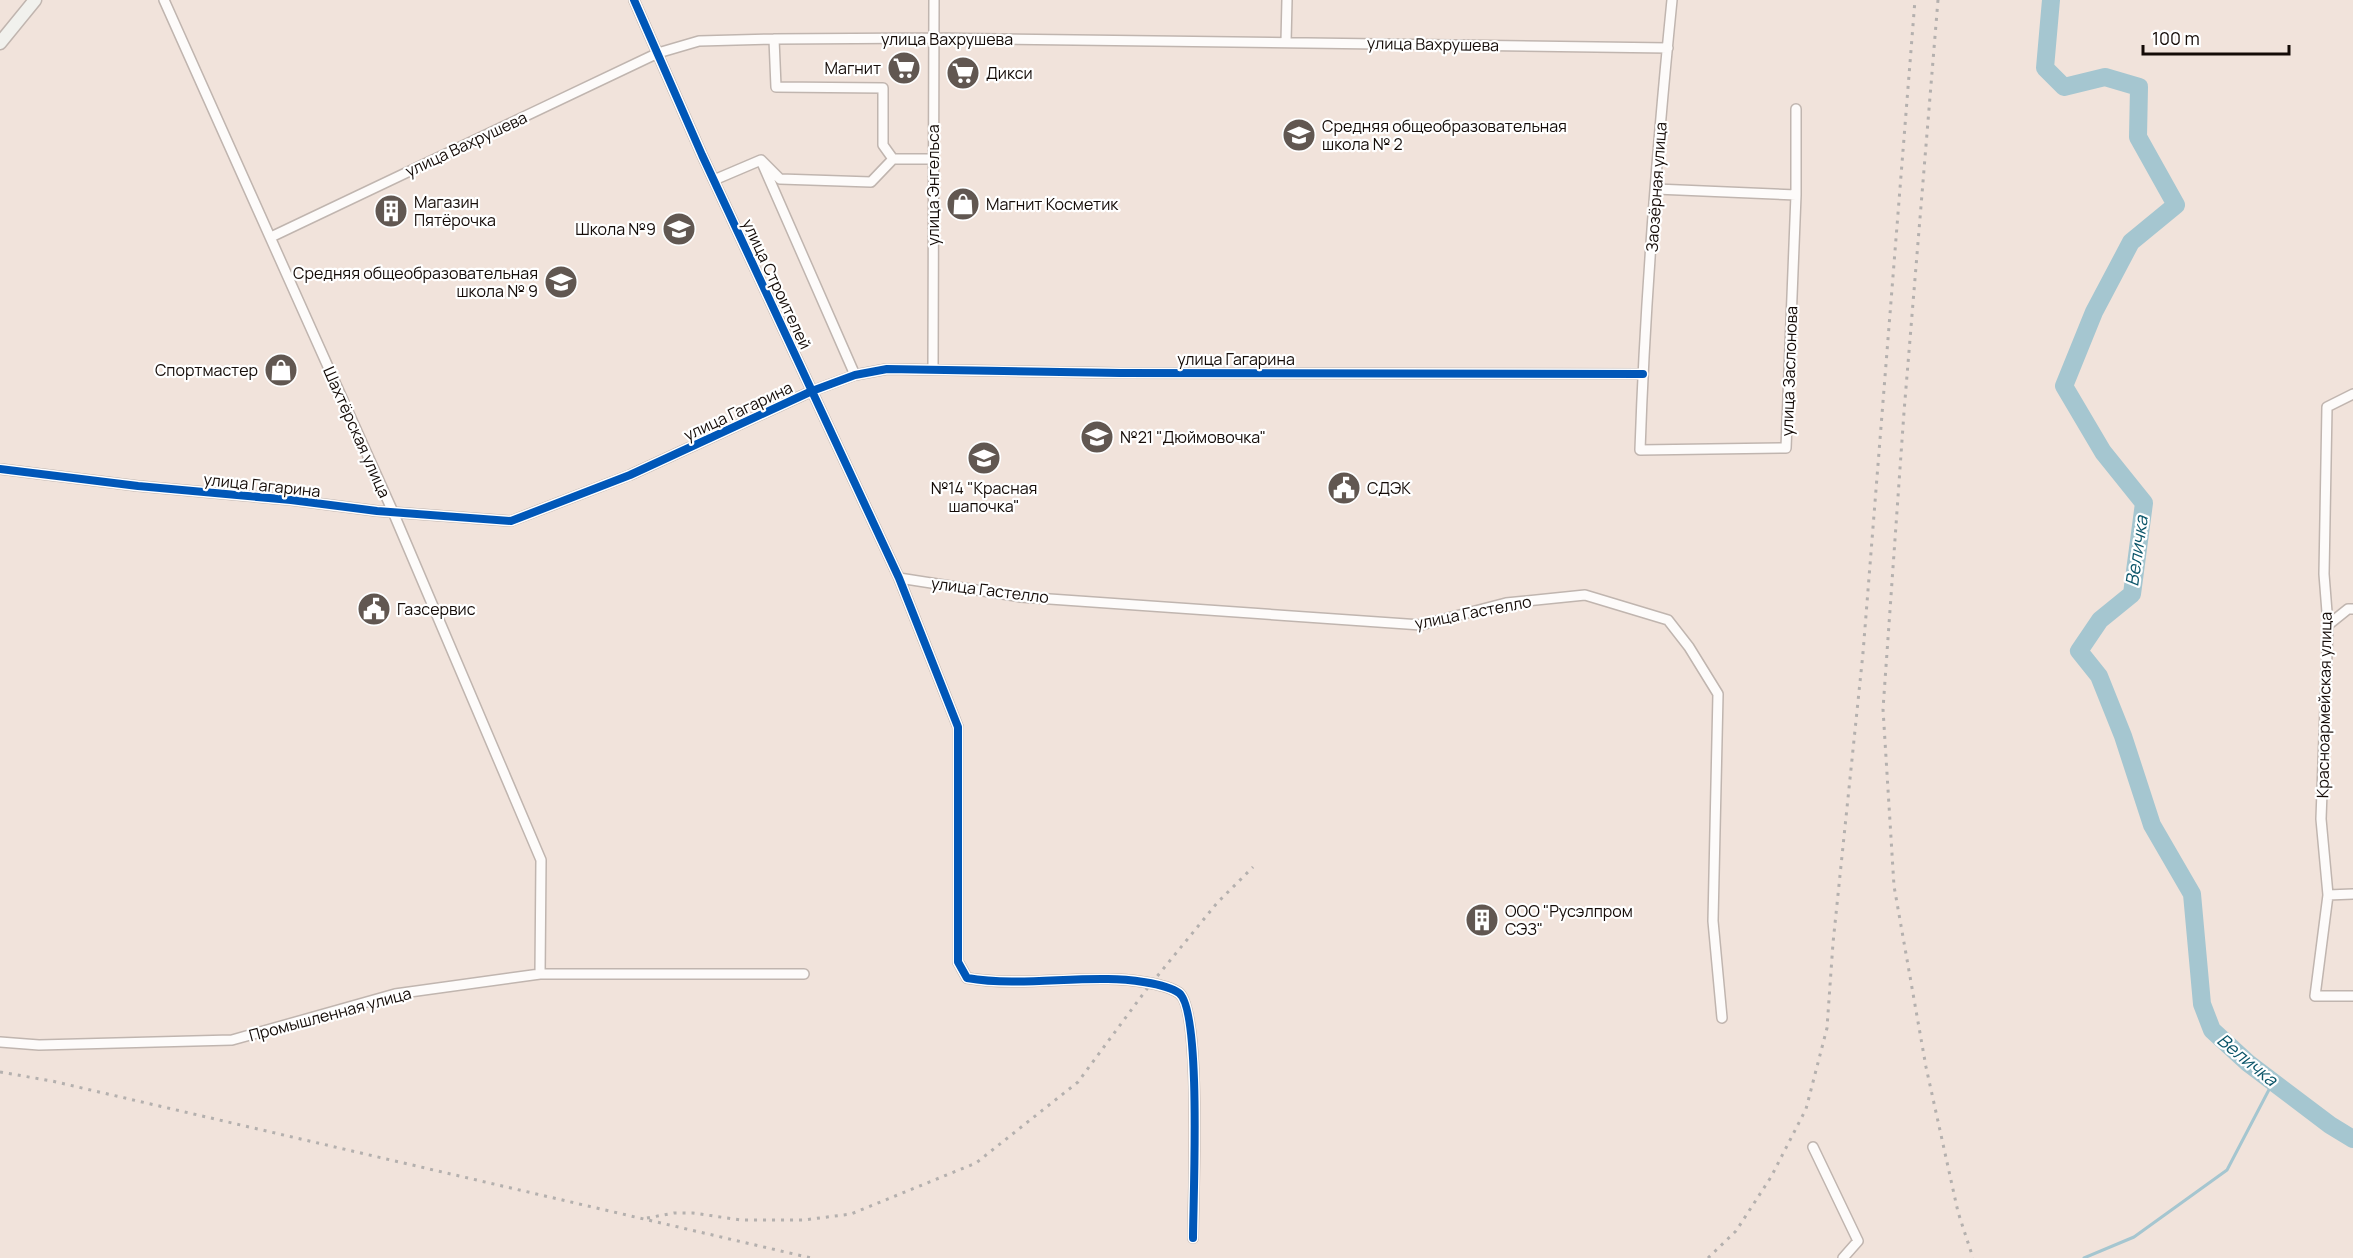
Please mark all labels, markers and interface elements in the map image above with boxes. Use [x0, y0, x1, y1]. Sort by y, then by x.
scale bar [2143, 18, 2288, 56]
text: 100 m [2152, 26, 2200, 50]
street label: улица Вахрушева [881, 28, 1013, 50]
street label: улица Вахрушева [1367, 32, 1499, 56]
supermarket icon: Магнит [886, 50, 922, 86]
supermarket icon: Дикси [945, 55, 981, 91]
place label: Магнит [825, 57, 881, 79]
place label: Дикси [986, 62, 1033, 84]
street label: улица Вахрушева [402, 106, 530, 182]
place label: Средняя общеобразовательная школа № 2 [1322, 115, 1567, 155]
school or university icon: Средняя общеобразовательная школа № 2 [1281, 117, 1317, 153]
street label: Заозёрная улица [1640, 121, 1672, 253]
street label: улица Энгельса [922, 124, 944, 246]
shop icon: Магнит Косметик [945, 186, 981, 222]
place label: Магазин Пятёрочка [414, 191, 496, 231]
building icon: Магазин Пятёрочка [373, 193, 409, 229]
place label: Магнит Косметик [986, 193, 1119, 215]
school or university icon: Школа №9 [661, 211, 697, 247]
street label: улица Строителей [737, 215, 817, 353]
place label: Школа №9 [575, 218, 656, 240]
place label: Средняя общеобразовательная школа № 9 [293, 262, 538, 302]
school or university icon: Средняя общеобразовательная школа № 9 [543, 264, 579, 300]
street label: улица Заслонова [1776, 305, 1802, 437]
street label: улица Гагарина [1177, 348, 1295, 370]
shop icon: Спортмастер [263, 352, 299, 388]
place label: Спортмастер [155, 359, 258, 381]
street label: Шахтёрская улица [318, 363, 396, 501]
street label: улица Гагарина [680, 376, 796, 446]
school or university icon: №21 "Дюймовочка" [1079, 419, 1115, 455]
place label: №21 "Дюймовочка" [1120, 426, 1266, 448]
school or university icon: №14 "Красная шапочка" [966, 440, 1002, 476]
street label: улица Гагарина [202, 468, 322, 502]
public building icon: СДЭК [1326, 470, 1362, 506]
place label: №14 "Красная шапочка" [931, 477, 1037, 517]
place label: СДЭК [1367, 477, 1411, 499]
water label: Величка [2119, 513, 2153, 588]
street label: улица Гастелло [930, 572, 1050, 608]
street label: улица Гастелло [1413, 590, 1533, 634]
public building icon: Газсервис [356, 591, 392, 627]
place label: Газсервис [397, 598, 476, 620]
street label: Красноармейская улица [2311, 612, 2337, 798]
place label: ООО "Русэлпром СЭЗ" [1505, 900, 1633, 940]
building icon: ООО "Русэлпром СЭЗ" [1464, 902, 1500, 938]
street label: Промышленная улица [246, 982, 414, 1046]
water label: Величка [2213, 1028, 2283, 1091]

